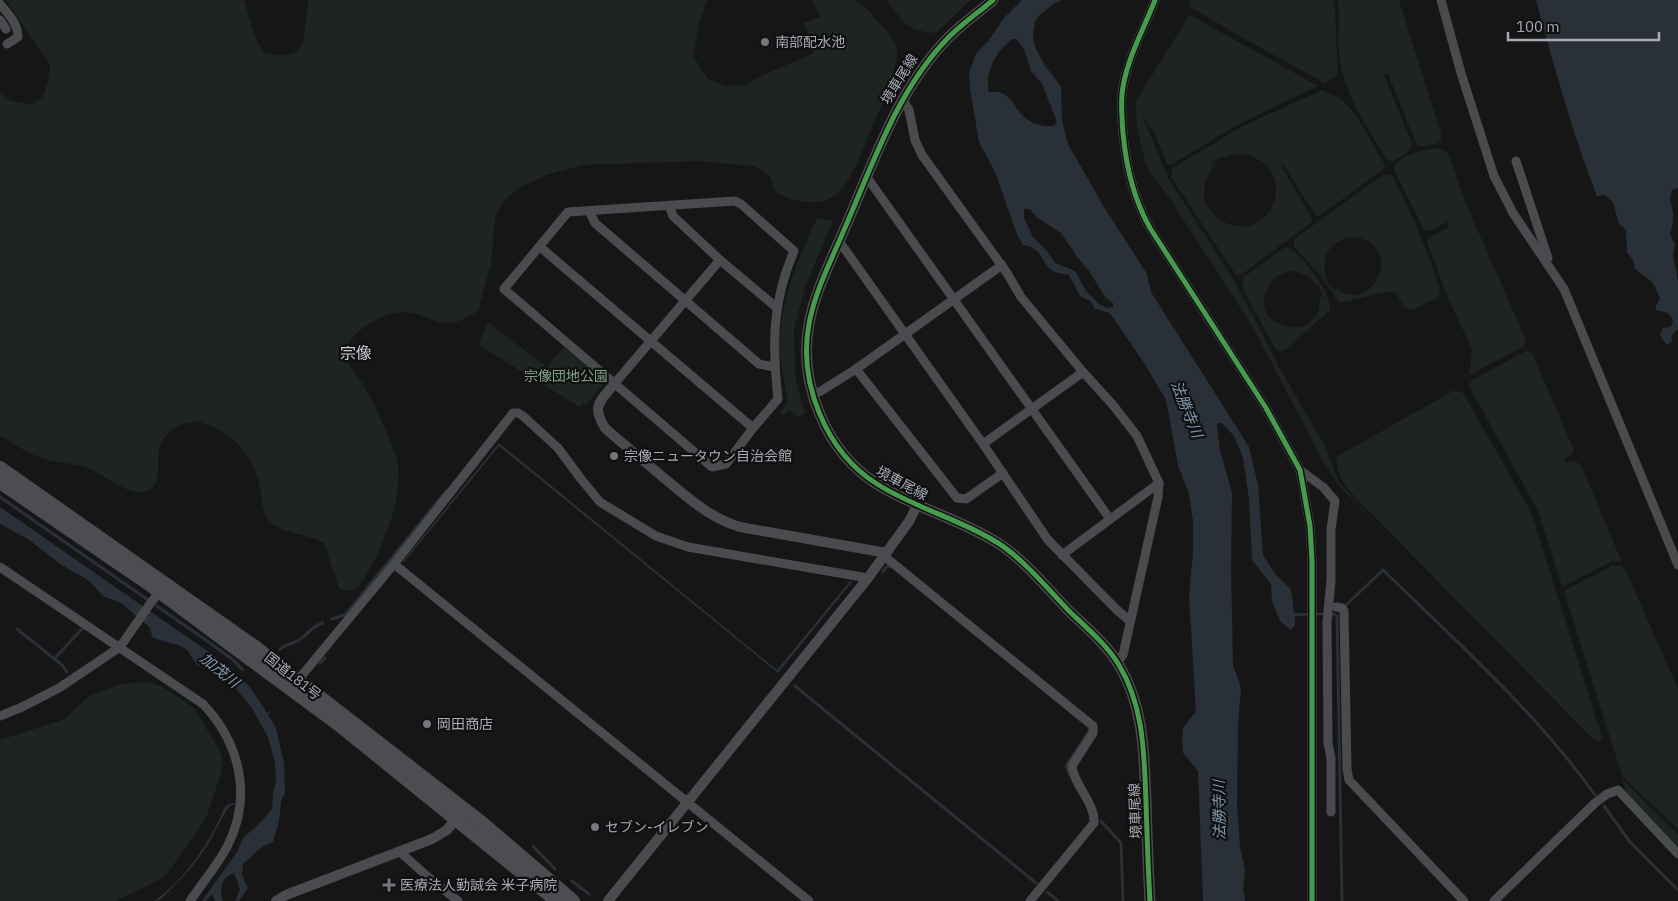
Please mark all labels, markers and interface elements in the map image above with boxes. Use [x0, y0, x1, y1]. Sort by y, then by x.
scale bar [1508, 10, 1659, 42]
text: 100 m [1516, 17, 1560, 36]
place label: 南部配水池 [775, 33, 845, 51]
marker: 南部配水池 [759, 36, 771, 48]
street label: 境車尾線 [877, 50, 921, 108]
district label: 宗像 [340, 343, 372, 363]
park label: 宗像団地公園 [524, 367, 608, 385]
water label: 法勝寺川 [1167, 378, 1208, 442]
place label: 宗像ニュータウン自治会館 [624, 447, 792, 465]
marker: 宗像ニュータウン自治会館 [608, 450, 620, 462]
street label: 境車尾線 [873, 462, 931, 504]
water label: 加茂川 [197, 648, 245, 693]
street label: 国道181号 [261, 648, 325, 704]
place label: 岡田商店 [437, 715, 493, 733]
marker: 岡田商店 [421, 718, 433, 730]
water label: 法勝寺川 [1209, 778, 1229, 840]
street label: 境車尾線 [1125, 783, 1145, 839]
place label: セブン-イレブン [605, 818, 709, 836]
marker: セブン-イレブン [589, 821, 601, 833]
place label: 医療法人勤誠会 米子病院 [400, 876, 557, 894]
marker: 医療法人勤誠会 米子病院 [382, 878, 396, 892]

